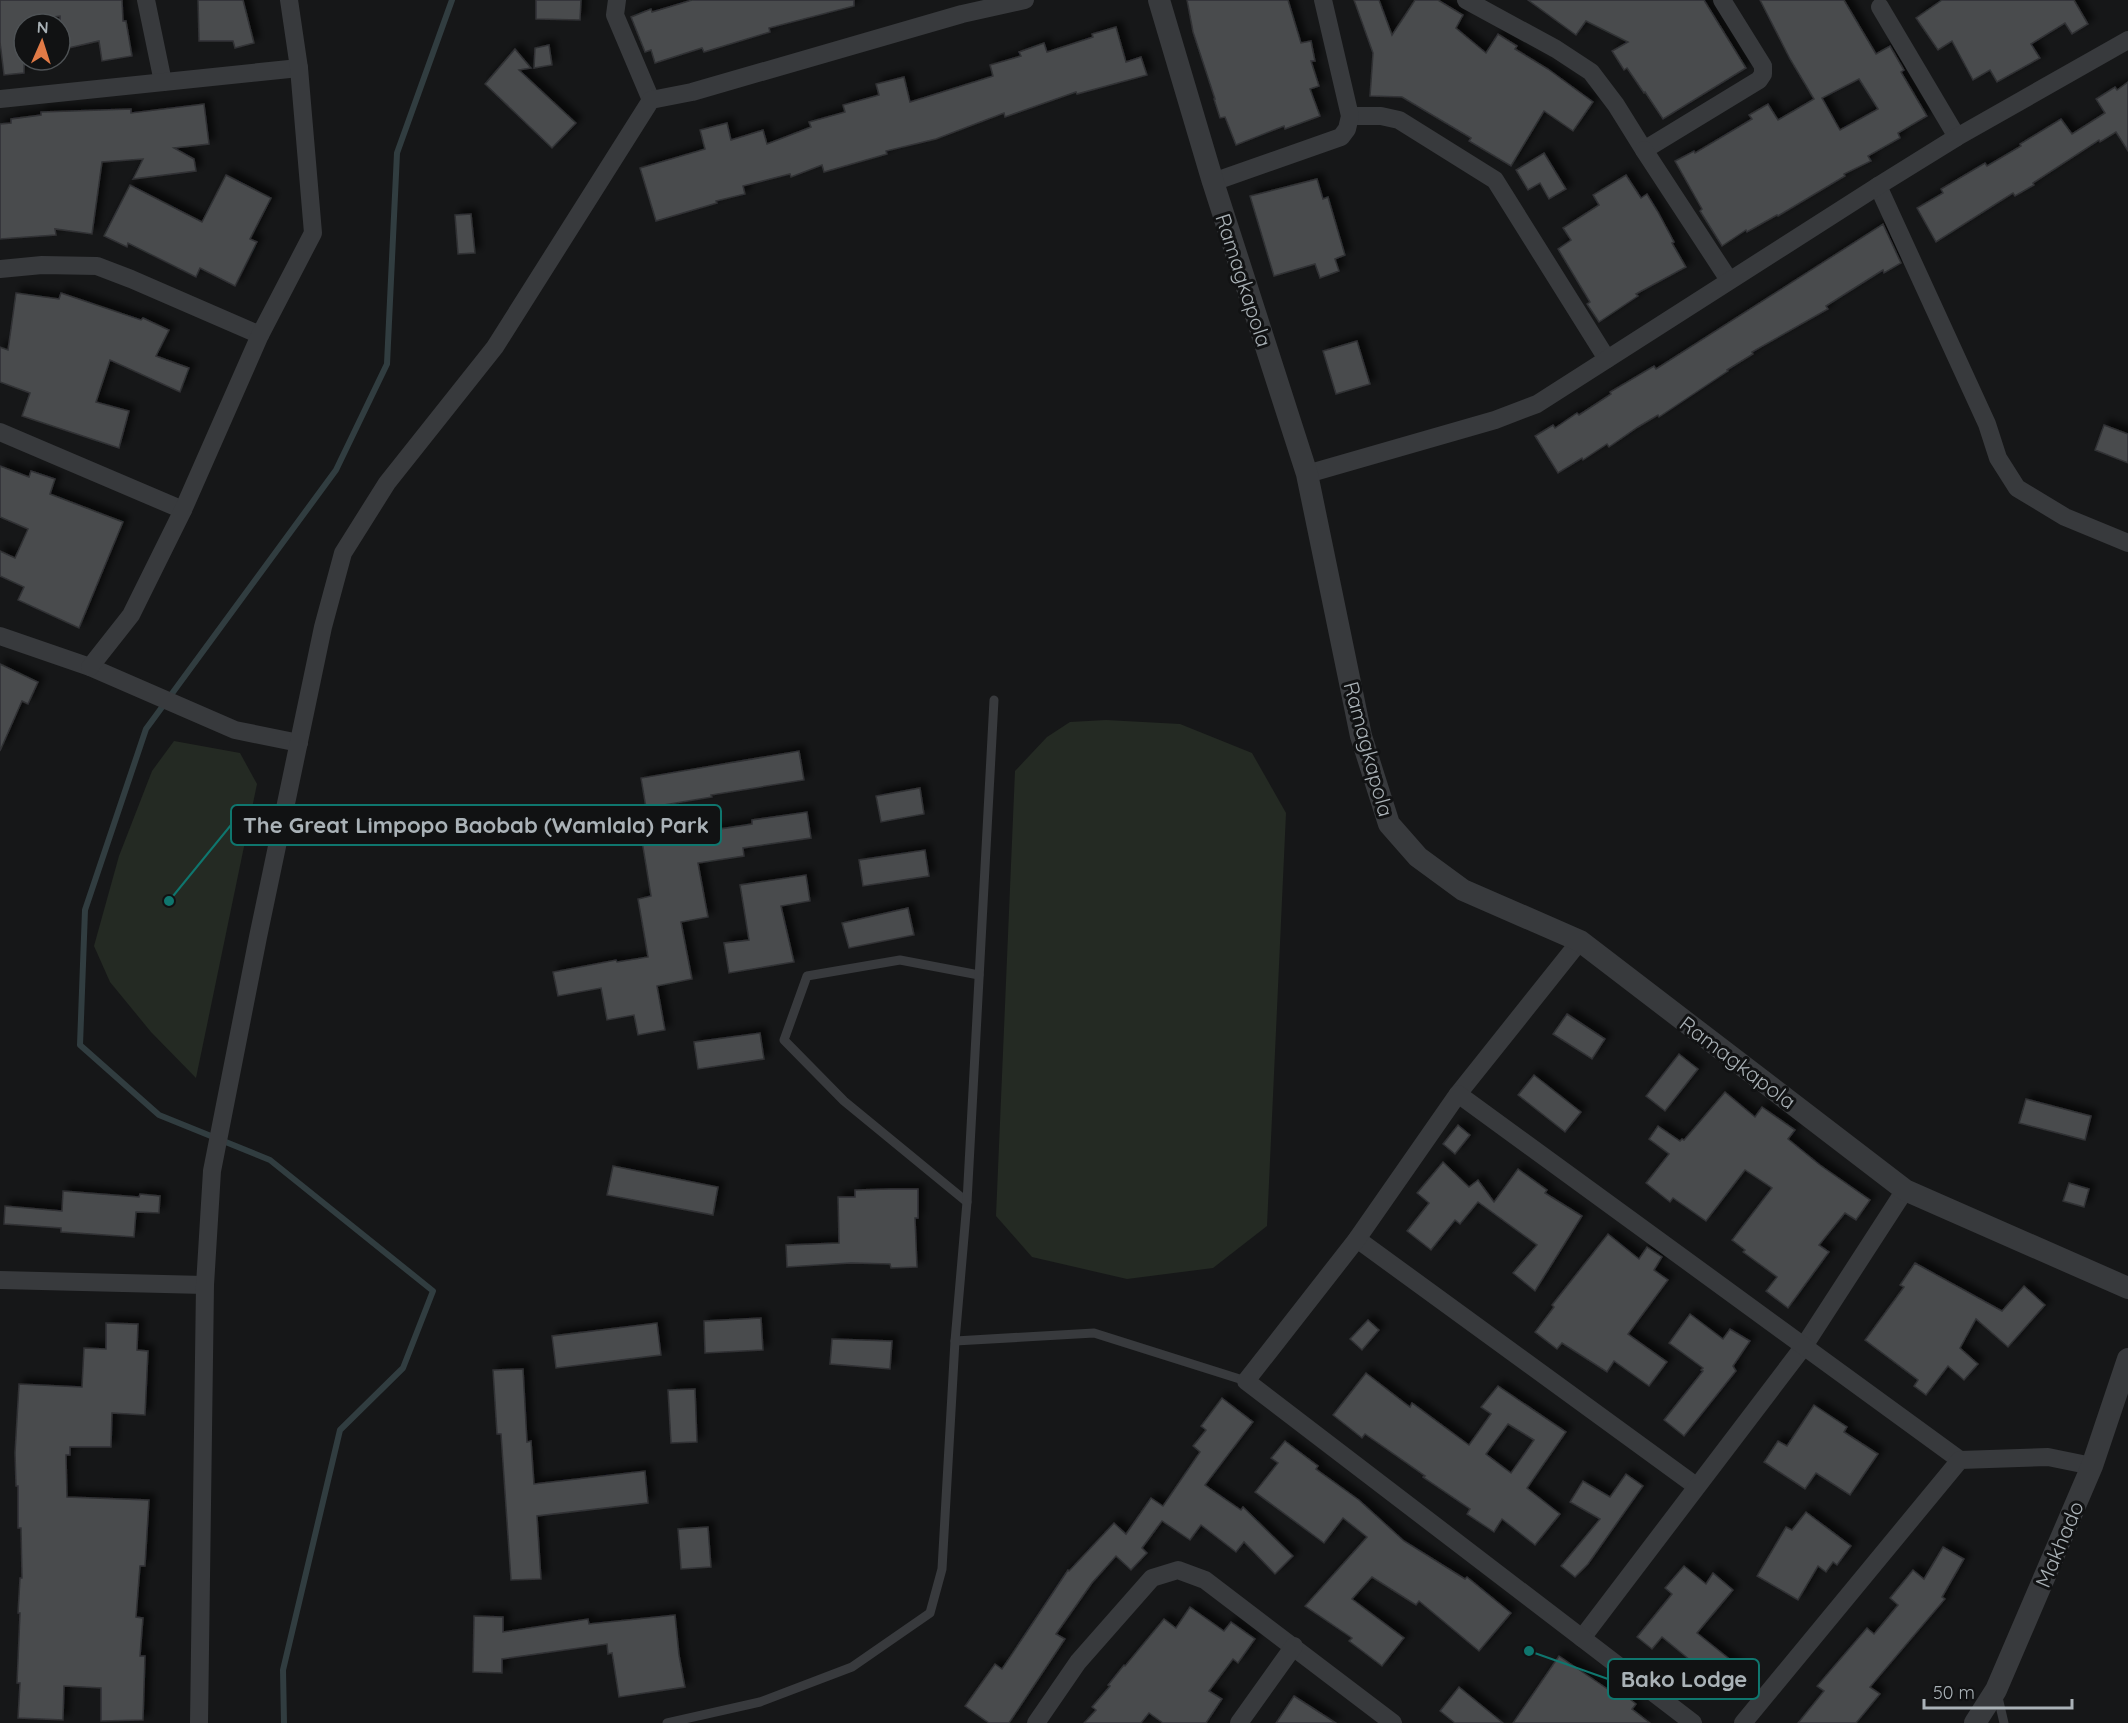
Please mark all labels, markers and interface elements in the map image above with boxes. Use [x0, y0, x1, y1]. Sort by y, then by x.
north arrow [12, 12, 72, 72]
text: N [36, 17, 49, 37]
street label: Ramagkapola [1210, 210, 1278, 350]
street label: Ramagkapola [1338, 679, 1400, 819]
callout: The Great Limpopo Baobab (Wamlala) Park [231, 805, 721, 845]
text: The Great Limpopo Baobab (Wamlala) Park [243, 811, 709, 839]
street label: Ramagkapola [1675, 1010, 1801, 1114]
street label: Makhado [2029, 1497, 2089, 1591]
callout: Bako Lodge [1608, 1659, 1759, 1699]
text: Bako Lodge [1621, 1665, 1747, 1693]
scale bar [1924, 1672, 2072, 1710]
text: 50 m [1933, 1681, 1975, 1704]

